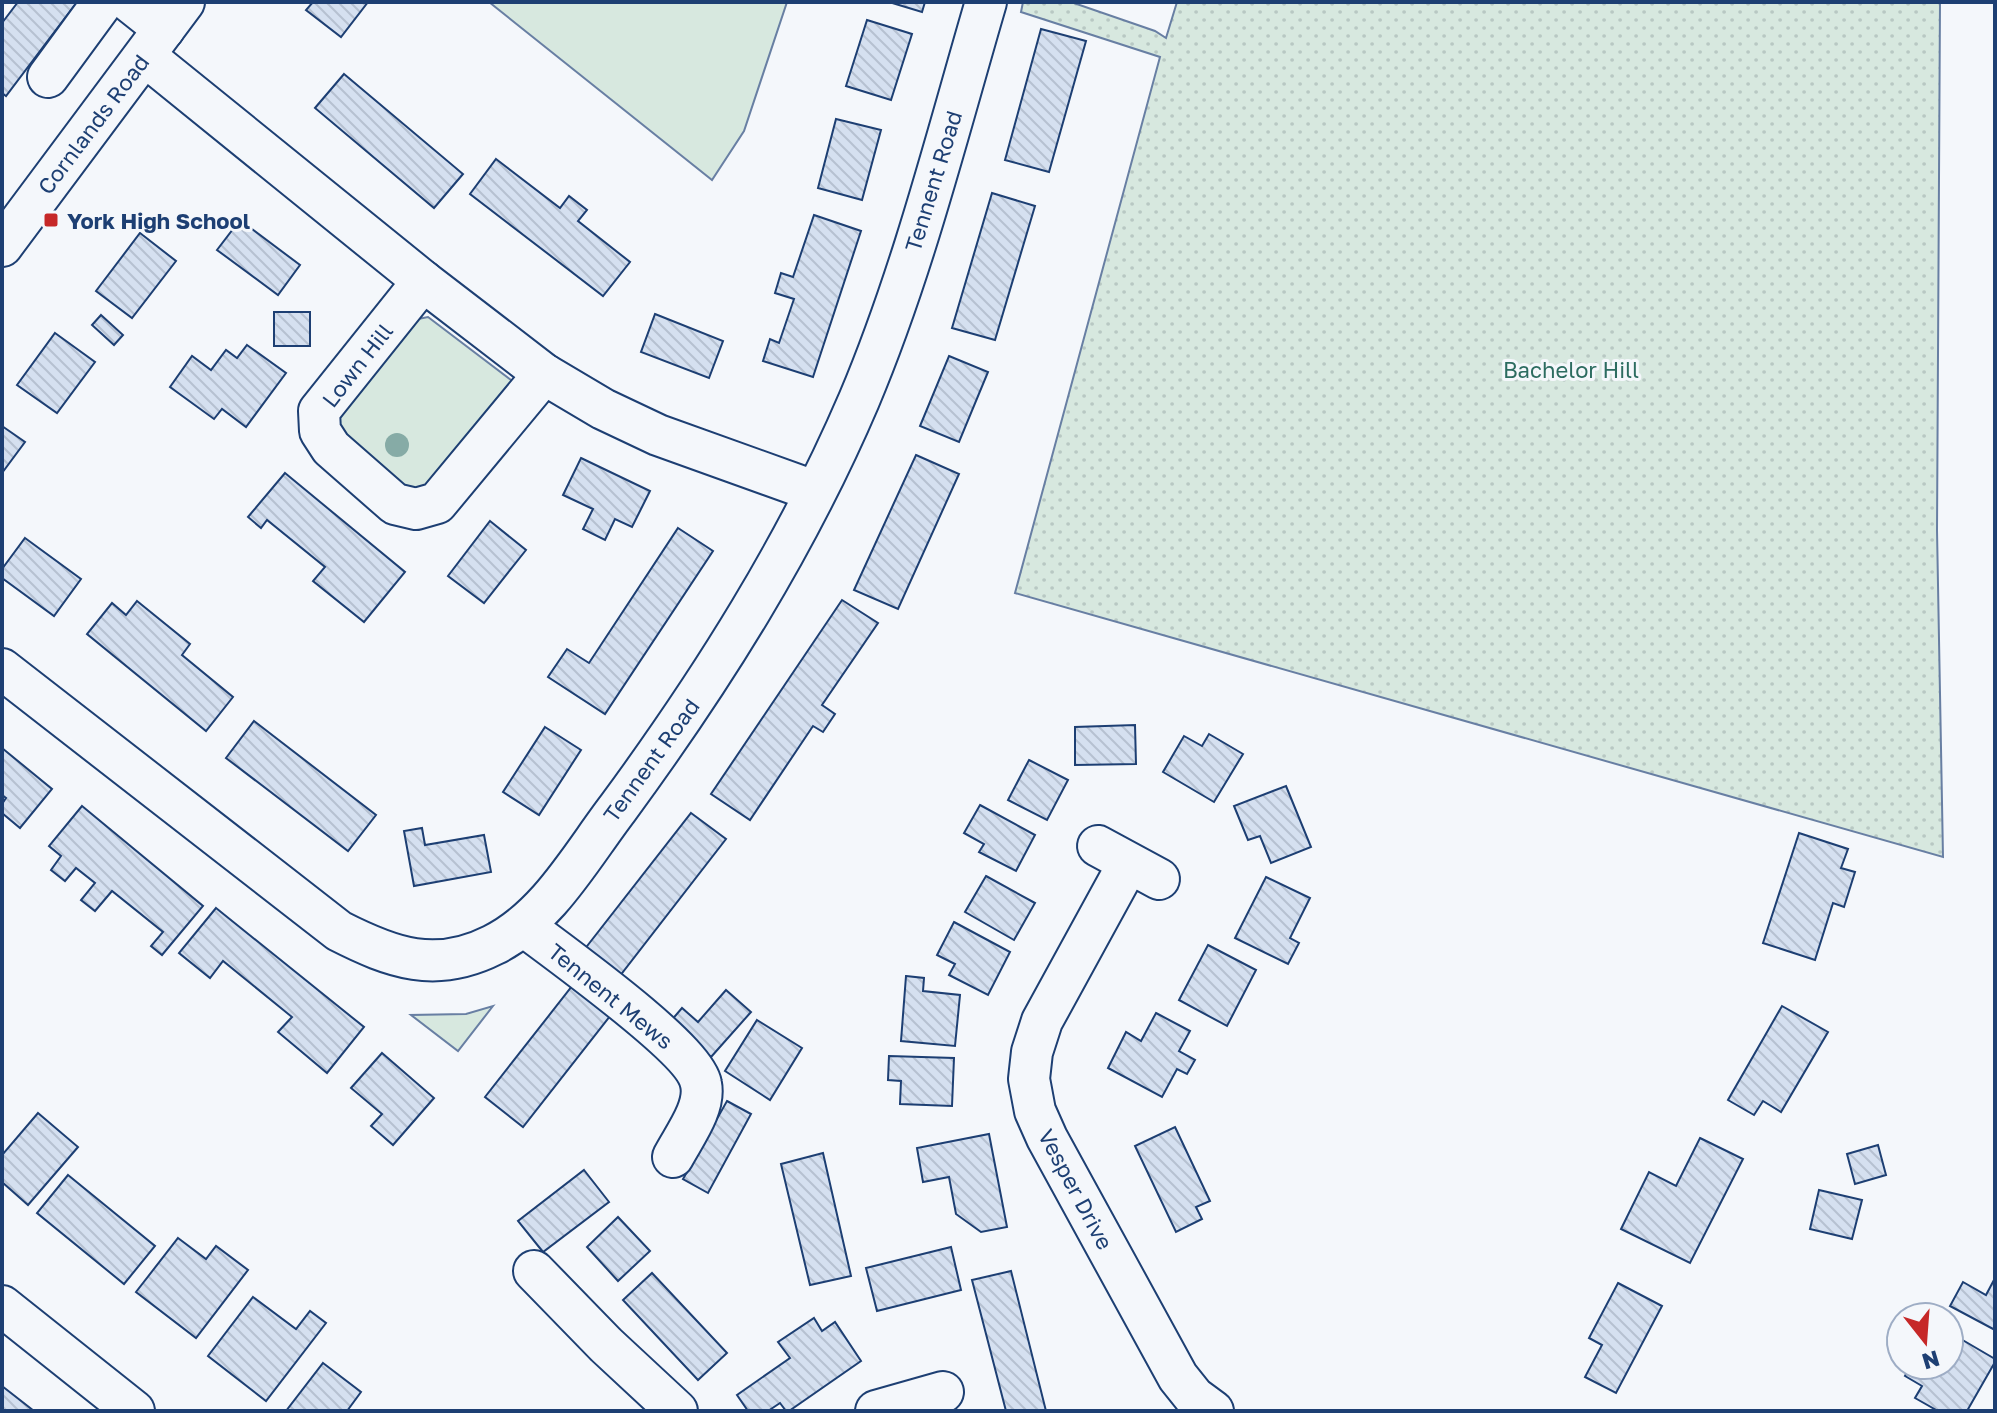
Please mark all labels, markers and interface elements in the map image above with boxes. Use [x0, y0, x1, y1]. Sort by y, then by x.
street label: Cornlands Road [32, 49, 154, 199]
street label: Tennent Road [899, 107, 967, 255]
place label: York High School [67, 207, 250, 234]
marker: York High School [42, 211, 60, 229]
street label: Lown Hill [316, 318, 398, 412]
park label: Bachelor Hill [1503, 356, 1639, 383]
street label: Tennent Road [597, 693, 705, 827]
street label: Tennent Mews [543, 937, 679, 1055]
street label: Vesper Drive [1033, 1124, 1119, 1254]
north arrow [1885, 1301, 1965, 1381]
text: N [1919, 1345, 1943, 1376]

